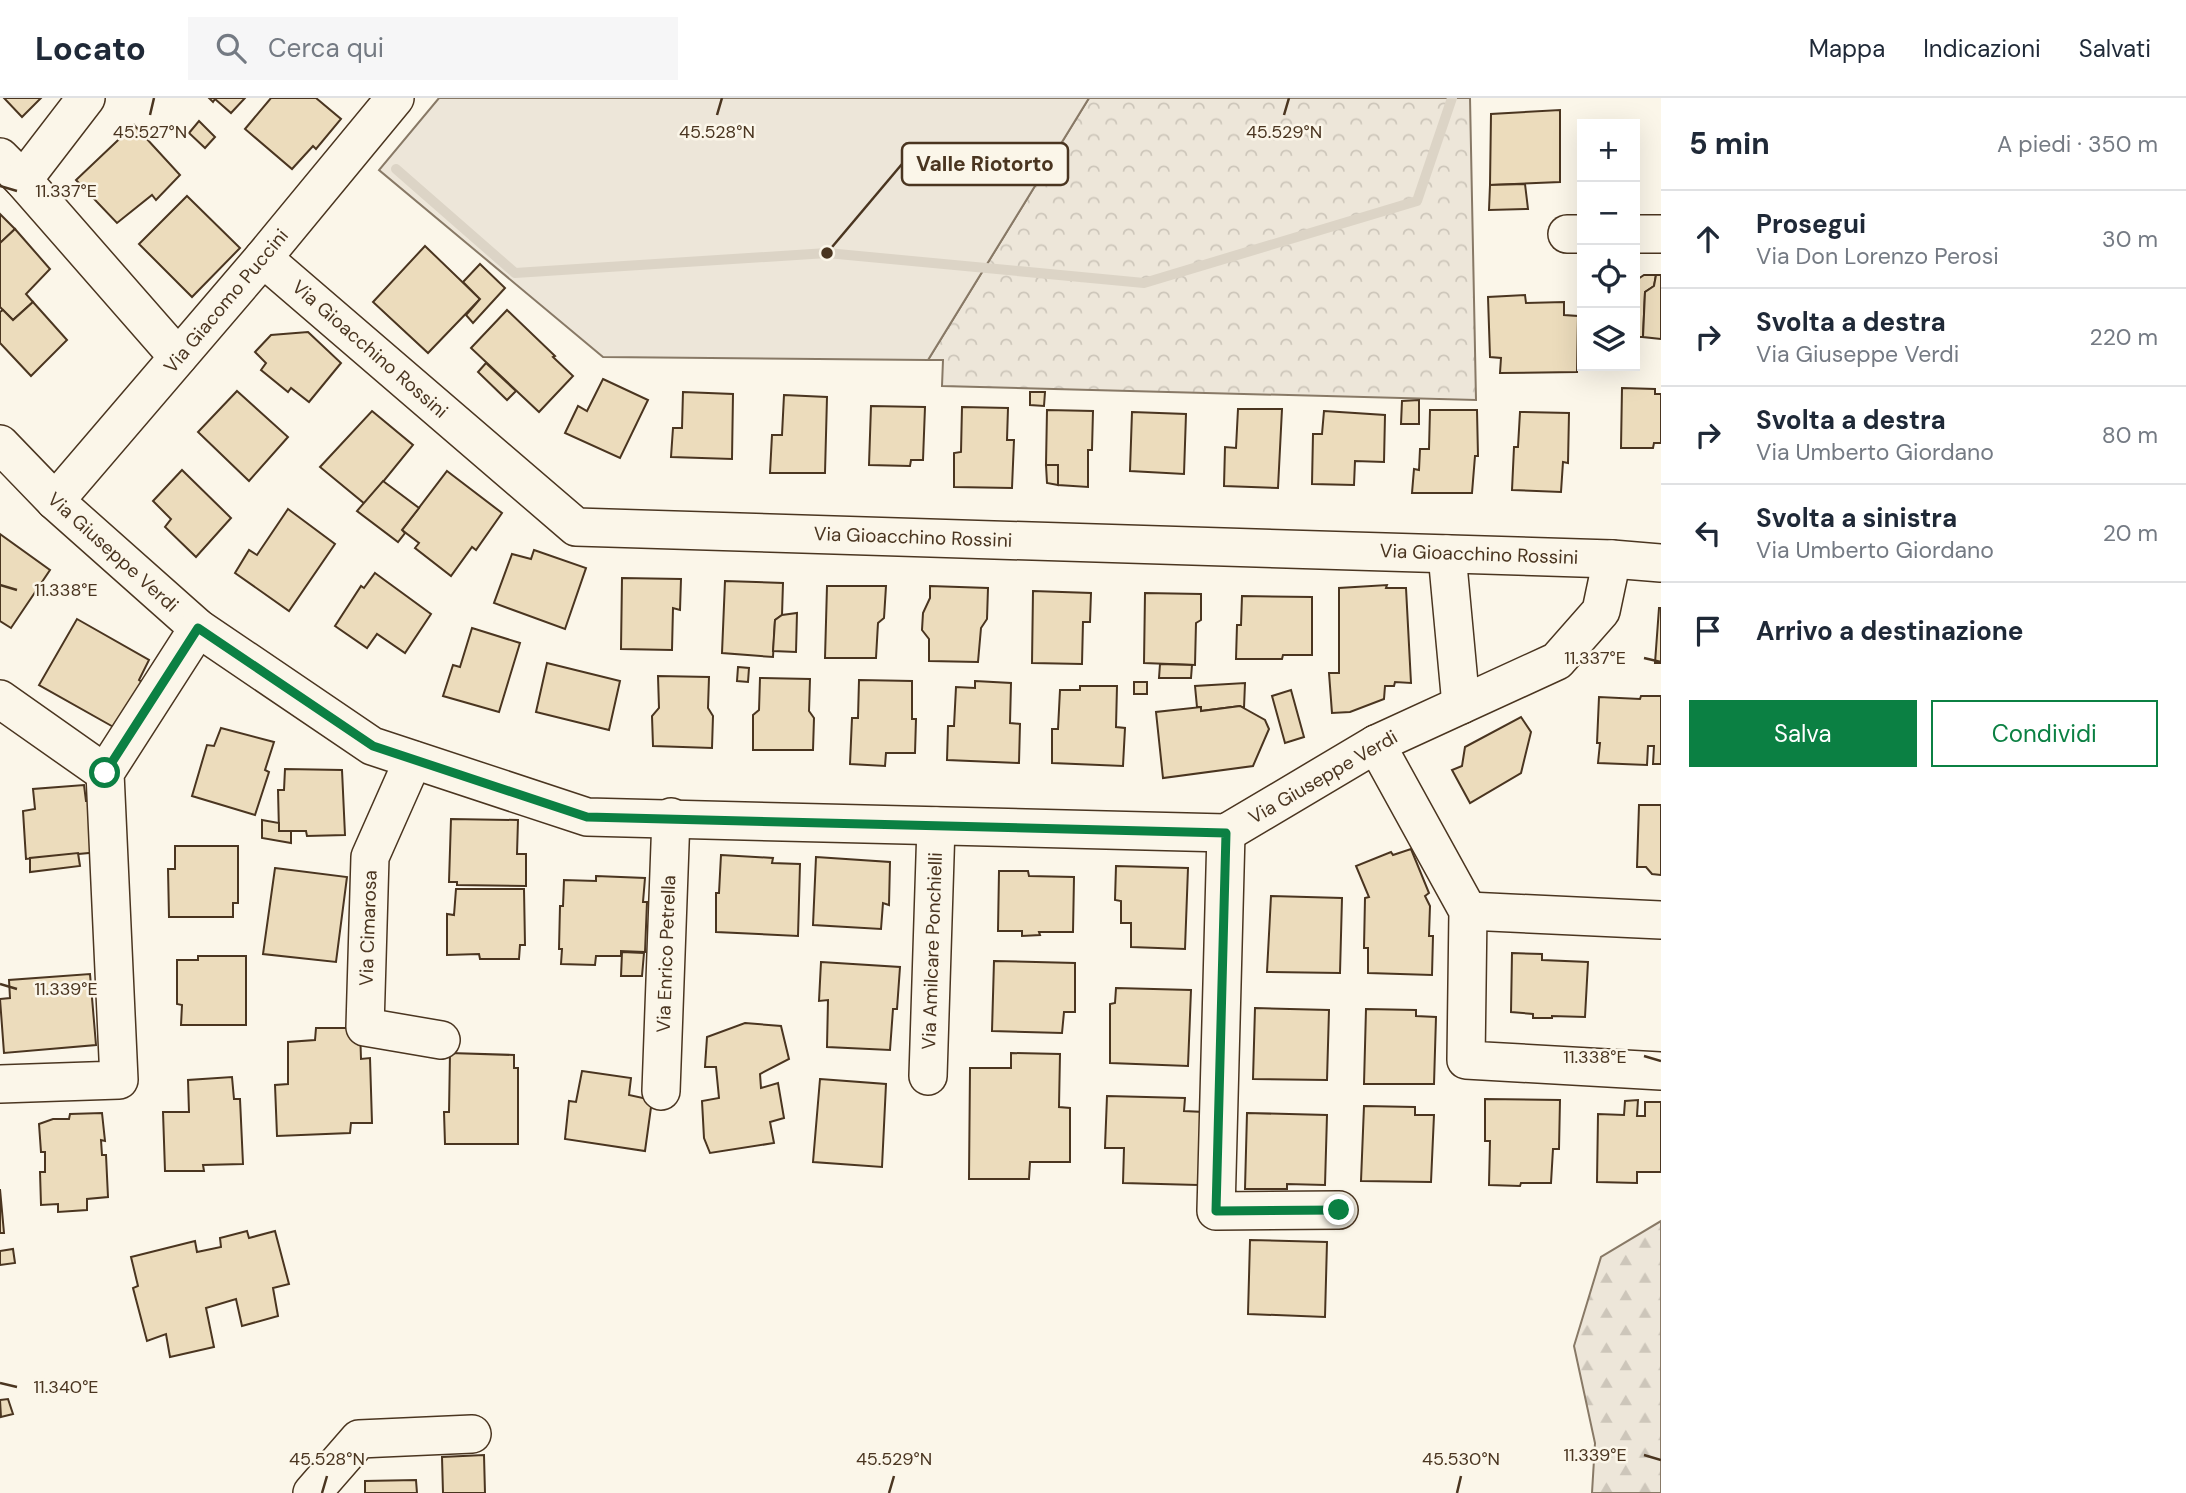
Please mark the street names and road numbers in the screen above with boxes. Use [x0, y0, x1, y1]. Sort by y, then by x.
street label: Via Giacomo Puccini [158, 224, 294, 378]
street label: Via Gioacchino Rossini [287, 274, 453, 424]
street label: Via Giuseppe Verdi [42, 487, 184, 617]
street label: Via Gioacchino Rossini [813, 521, 1013, 553]
street label: Via Gioacchino Rossini [1379, 538, 1579, 570]
street label: Via Giuseppe Verdi [1244, 724, 1402, 830]
street label: Via Amilcare Ponchielli [916, 852, 948, 1050]
street label: Via Cimarosa [353, 870, 383, 986]
street label: Via Enrico Petrella [651, 875, 681, 1033]

